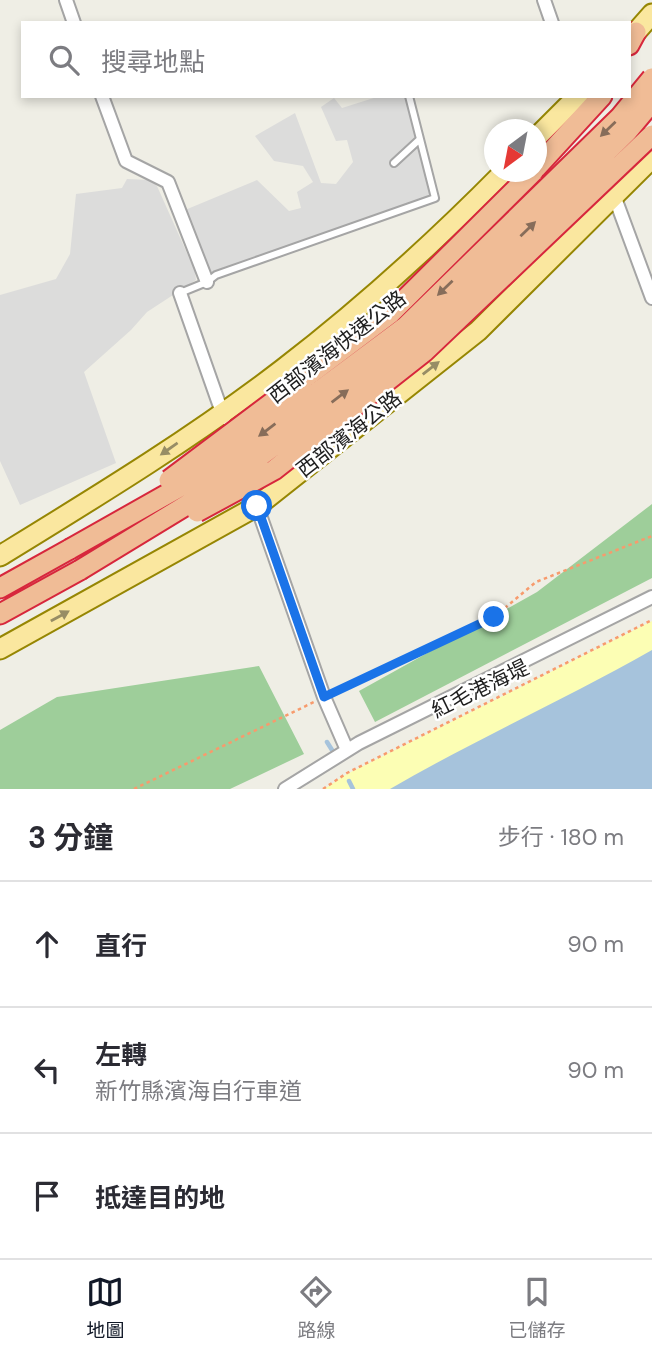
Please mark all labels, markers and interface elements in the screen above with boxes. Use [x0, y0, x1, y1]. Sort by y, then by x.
search box [21, 21, 631, 98]
icon: search [45, 41, 83, 79]
text: 搜尋地點 [101, 45, 205, 79]
north arrow [484, 119, 547, 182]
one-way arrow [600, 121, 617, 137]
one-way arrow [519, 221, 536, 237]
one-way arrow [437, 279, 453, 296]
street label: 西部濱海快速公路 [262, 284, 412, 410]
one-way arrow [422, 361, 440, 376]
street label: 西部濱海公路 [291, 384, 407, 484]
one-way arrow [331, 389, 349, 403]
one-way arrow [258, 422, 276, 436]
one-way arrow [160, 442, 178, 456]
route start [241, 490, 272, 521]
route end [478, 601, 509, 632]
one-way arrow [50, 610, 70, 622]
street label: 紅毛港海堤 [427, 653, 533, 725]
text: 3 分鐘 [28, 818, 113, 857]
text: 步行 · 180 m [498, 822, 624, 852]
icon: ahead [28, 925, 66, 963]
text: 直行 [95, 929, 147, 963]
text: 90 m [567, 929, 624, 959]
text: 左轉 [95, 1038, 147, 1072]
icon: left [28, 1051, 66, 1089]
text: 90 m [567, 1055, 624, 1085]
text: 新竹縣濱海自行車道 [95, 1076, 302, 1106]
icon: arrive [28, 1177, 66, 1215]
text: 抵達目的地 [95, 1181, 225, 1215]
tab: 地圖 [86, 1273, 125, 1343]
tab: 路線 [297, 1273, 336, 1343]
tab: 已儲存 [508, 1273, 566, 1343]

